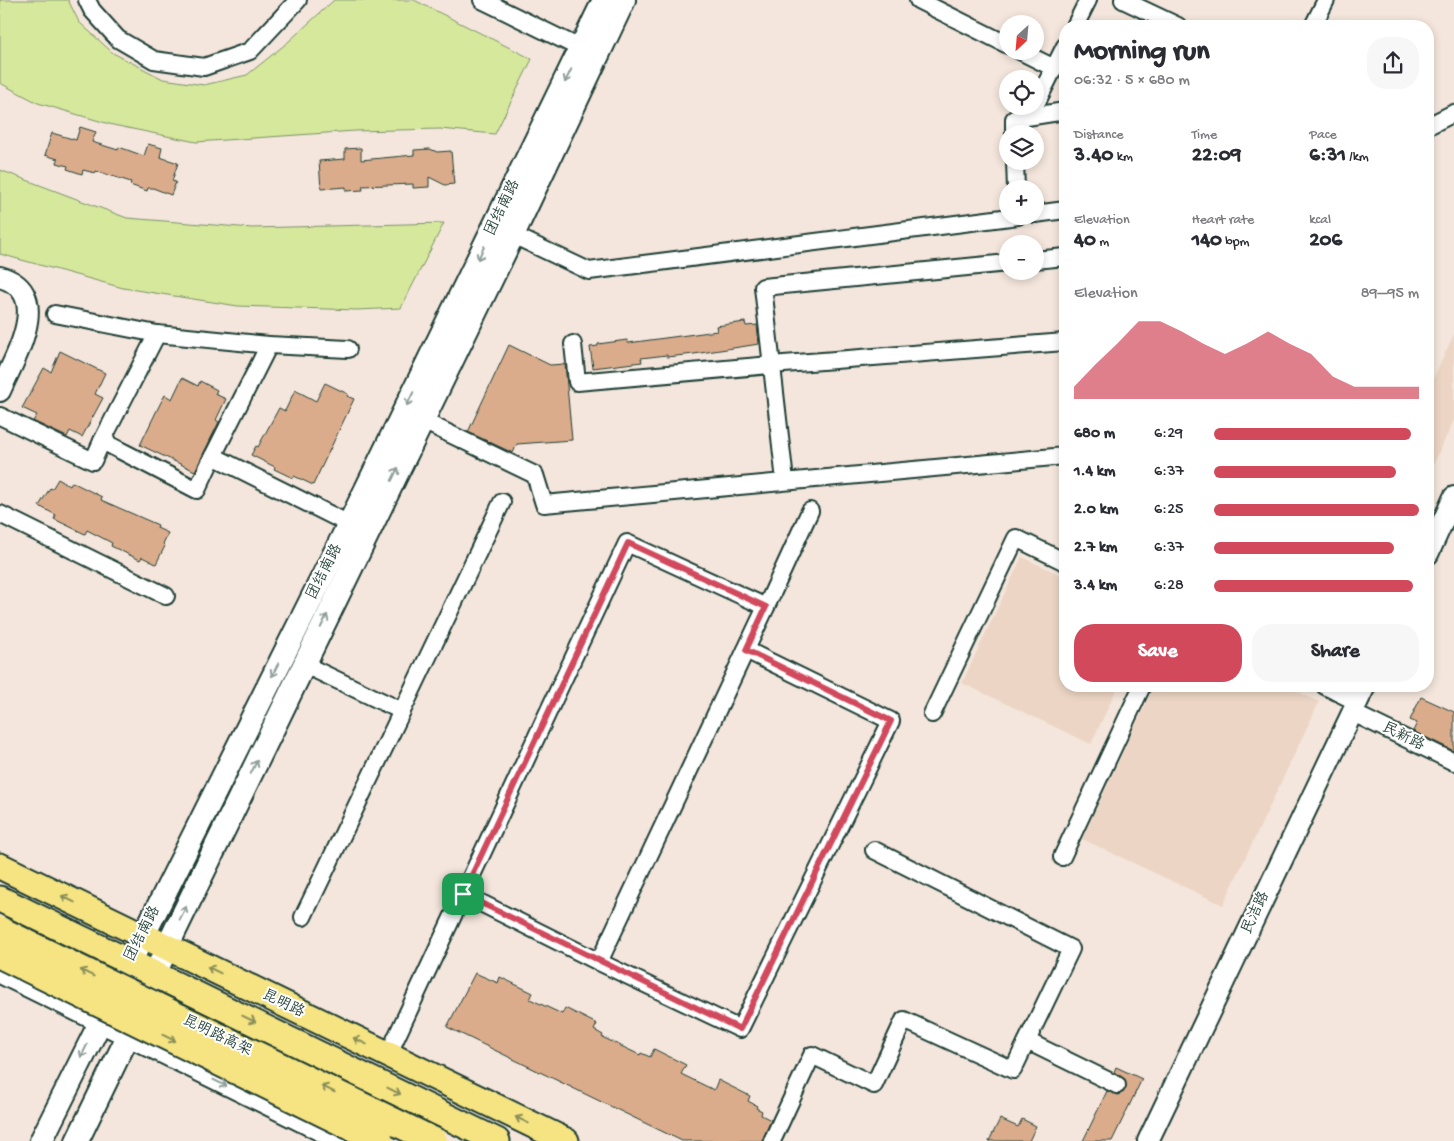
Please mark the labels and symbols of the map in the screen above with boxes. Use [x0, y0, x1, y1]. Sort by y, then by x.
north arrow [999, 15, 1044, 60]
one-way arrow [563, 68, 572, 83]
street label: 团结南路 [481, 177, 524, 239]
one-way arrow [476, 245, 486, 260]
one-way arrow [405, 391, 414, 406]
one-way arrow [390, 467, 400, 482]
street label: 团结南路 [302, 541, 347, 603]
one-way arrow [320, 614, 330, 629]
one-way arrow [270, 662, 279, 677]
street label: 民新路 [1379, 719, 1427, 755]
one-way arrow [250, 760, 259, 775]
pin [442, 873, 484, 915]
street label: 民洁路 [1238, 889, 1274, 937]
one-way arrow [61, 894, 76, 903]
street label: 团结南路 [120, 903, 165, 965]
one-way arrow [179, 906, 188, 921]
one-way arrow [207, 965, 222, 974]
one-way arrow [80, 967, 95, 977]
street label: 昆明路 [259, 986, 307, 1022]
street label: 昆明路高架 [179, 1011, 255, 1061]
one-way arrow [241, 1014, 256, 1024]
one-way arrow [162, 1033, 177, 1043]
one-way arrow [353, 1036, 368, 1046]
one-way arrow [79, 1043, 88, 1058]
one-way arrow [212, 1079, 227, 1089]
one-way arrow [320, 1084, 335, 1094]
one-way arrow [387, 1086, 402, 1096]
one-way arrow [515, 1115, 530, 1124]

